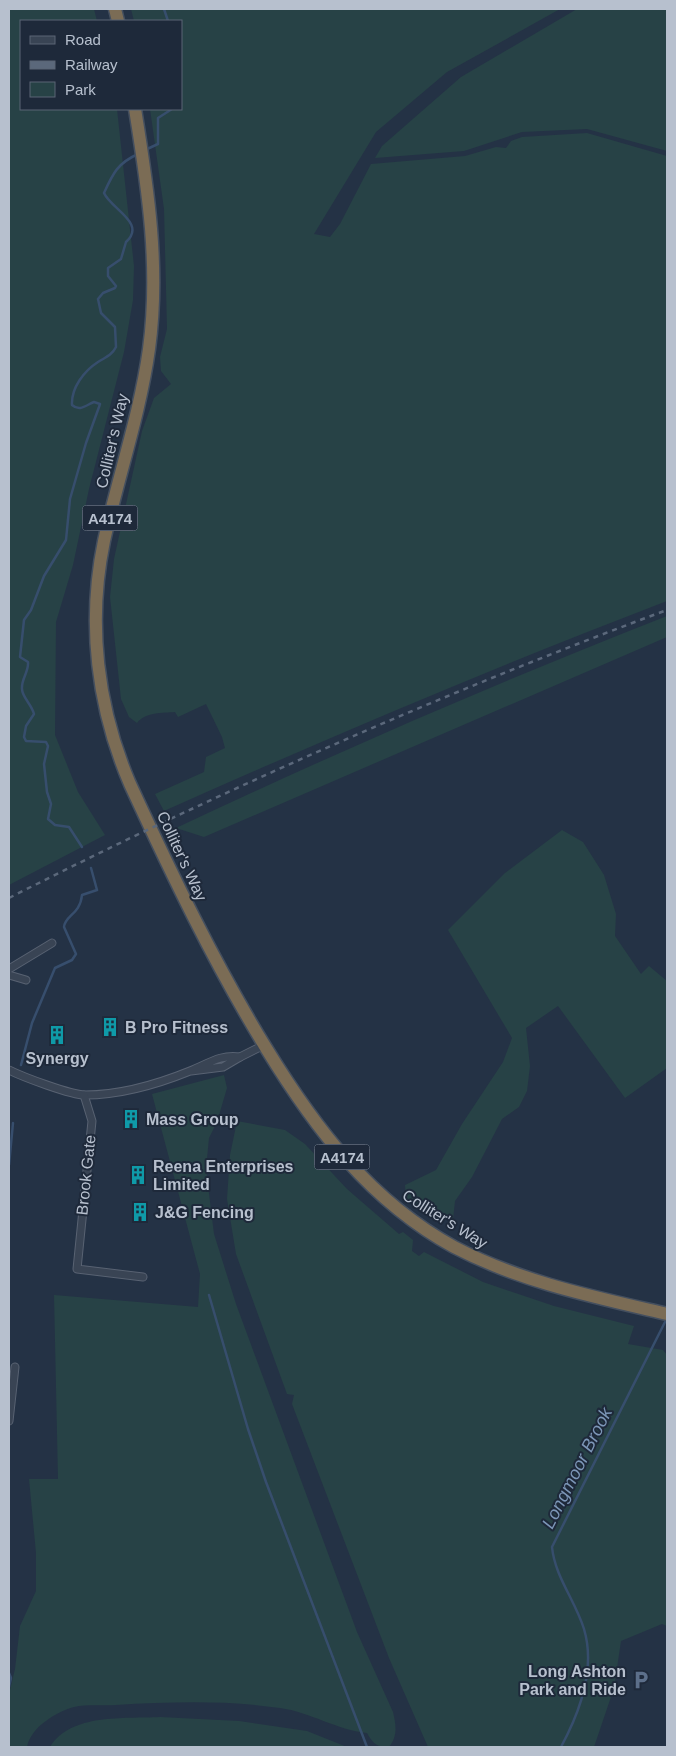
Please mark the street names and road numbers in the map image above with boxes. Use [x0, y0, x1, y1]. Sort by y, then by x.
street label: Colliter's Way [93, 392, 131, 490]
road number: A4174 [82, 506, 138, 530]
street label: Colliter's Way [154, 809, 210, 903]
street label: Brook Gate [73, 1134, 99, 1216]
road number: A4174 [314, 1144, 370, 1170]
street label: Colliter's Way [399, 1186, 491, 1252]

